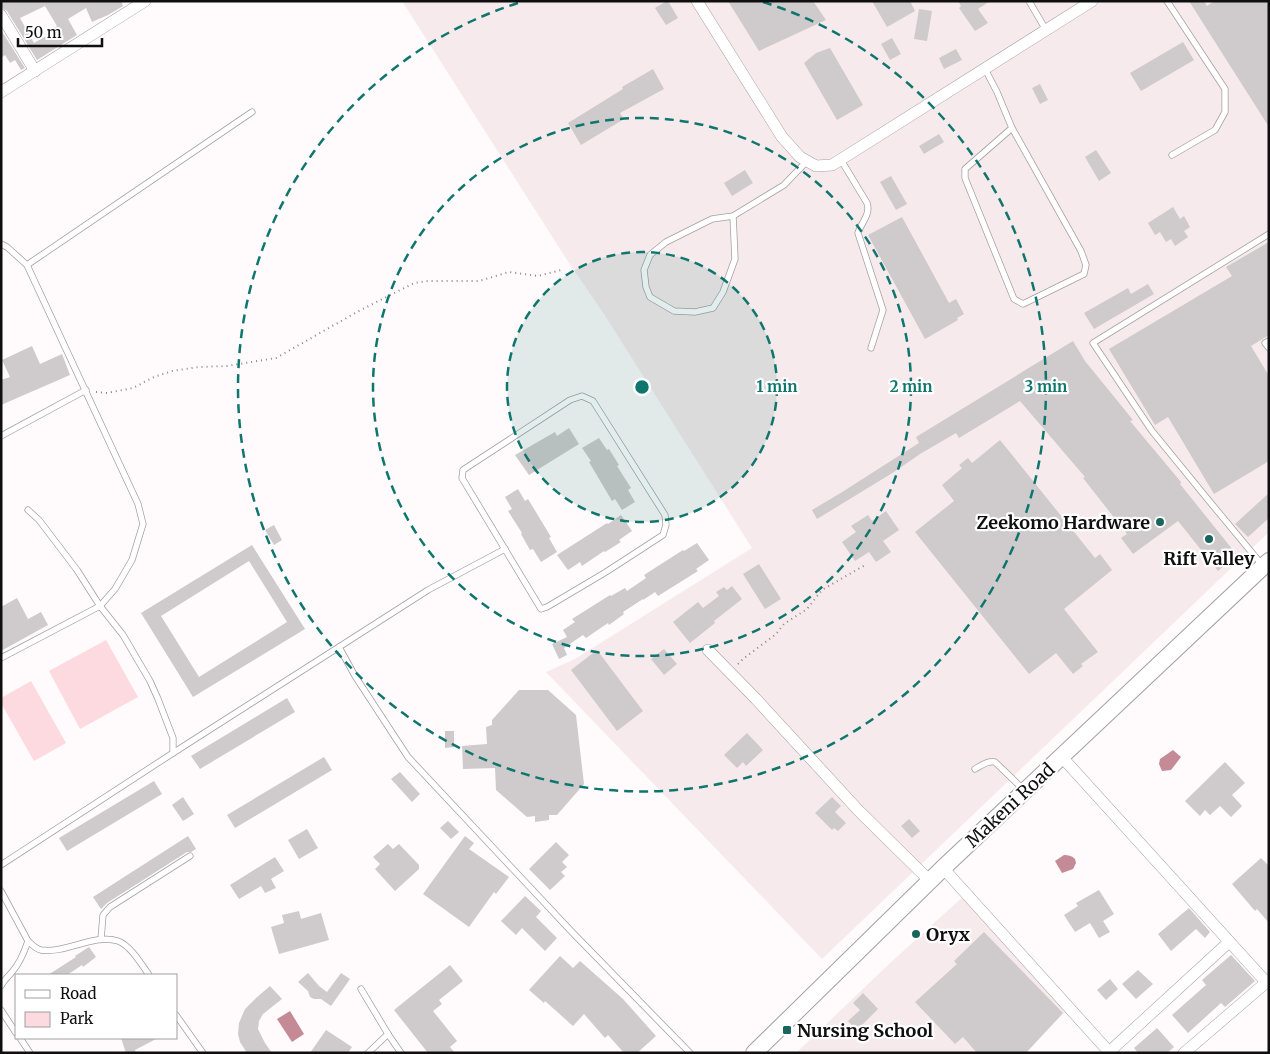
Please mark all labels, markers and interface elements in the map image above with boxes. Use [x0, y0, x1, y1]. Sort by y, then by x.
scale bar [18, 15, 101, 47]
text: 50 m [25, 23, 62, 42]
text: 1 min [757, 377, 797, 396]
text: 2 min [890, 377, 932, 396]
text: 3 min [1025, 377, 1067, 396]
centre of rings [633, 378, 651, 396]
place label: Zeekomo Hardware [977, 511, 1150, 534]
marker: Zeekomo Hardware [1154, 516, 1166, 528]
marker: Rift Valley [1203, 533, 1215, 545]
place label: Rift Valley [1163, 547, 1255, 570]
street label: Makeni Road [961, 758, 1059, 852]
place label: Oryx [926, 923, 970, 946]
marker: Oryx [910, 928, 922, 940]
legend [15, 974, 178, 1039]
text: Road [60, 984, 96, 1003]
text: Park [60, 1009, 94, 1028]
place label: Nursing School [797, 1019, 933, 1042]
marker: Nursing School [781, 1024, 793, 1036]

